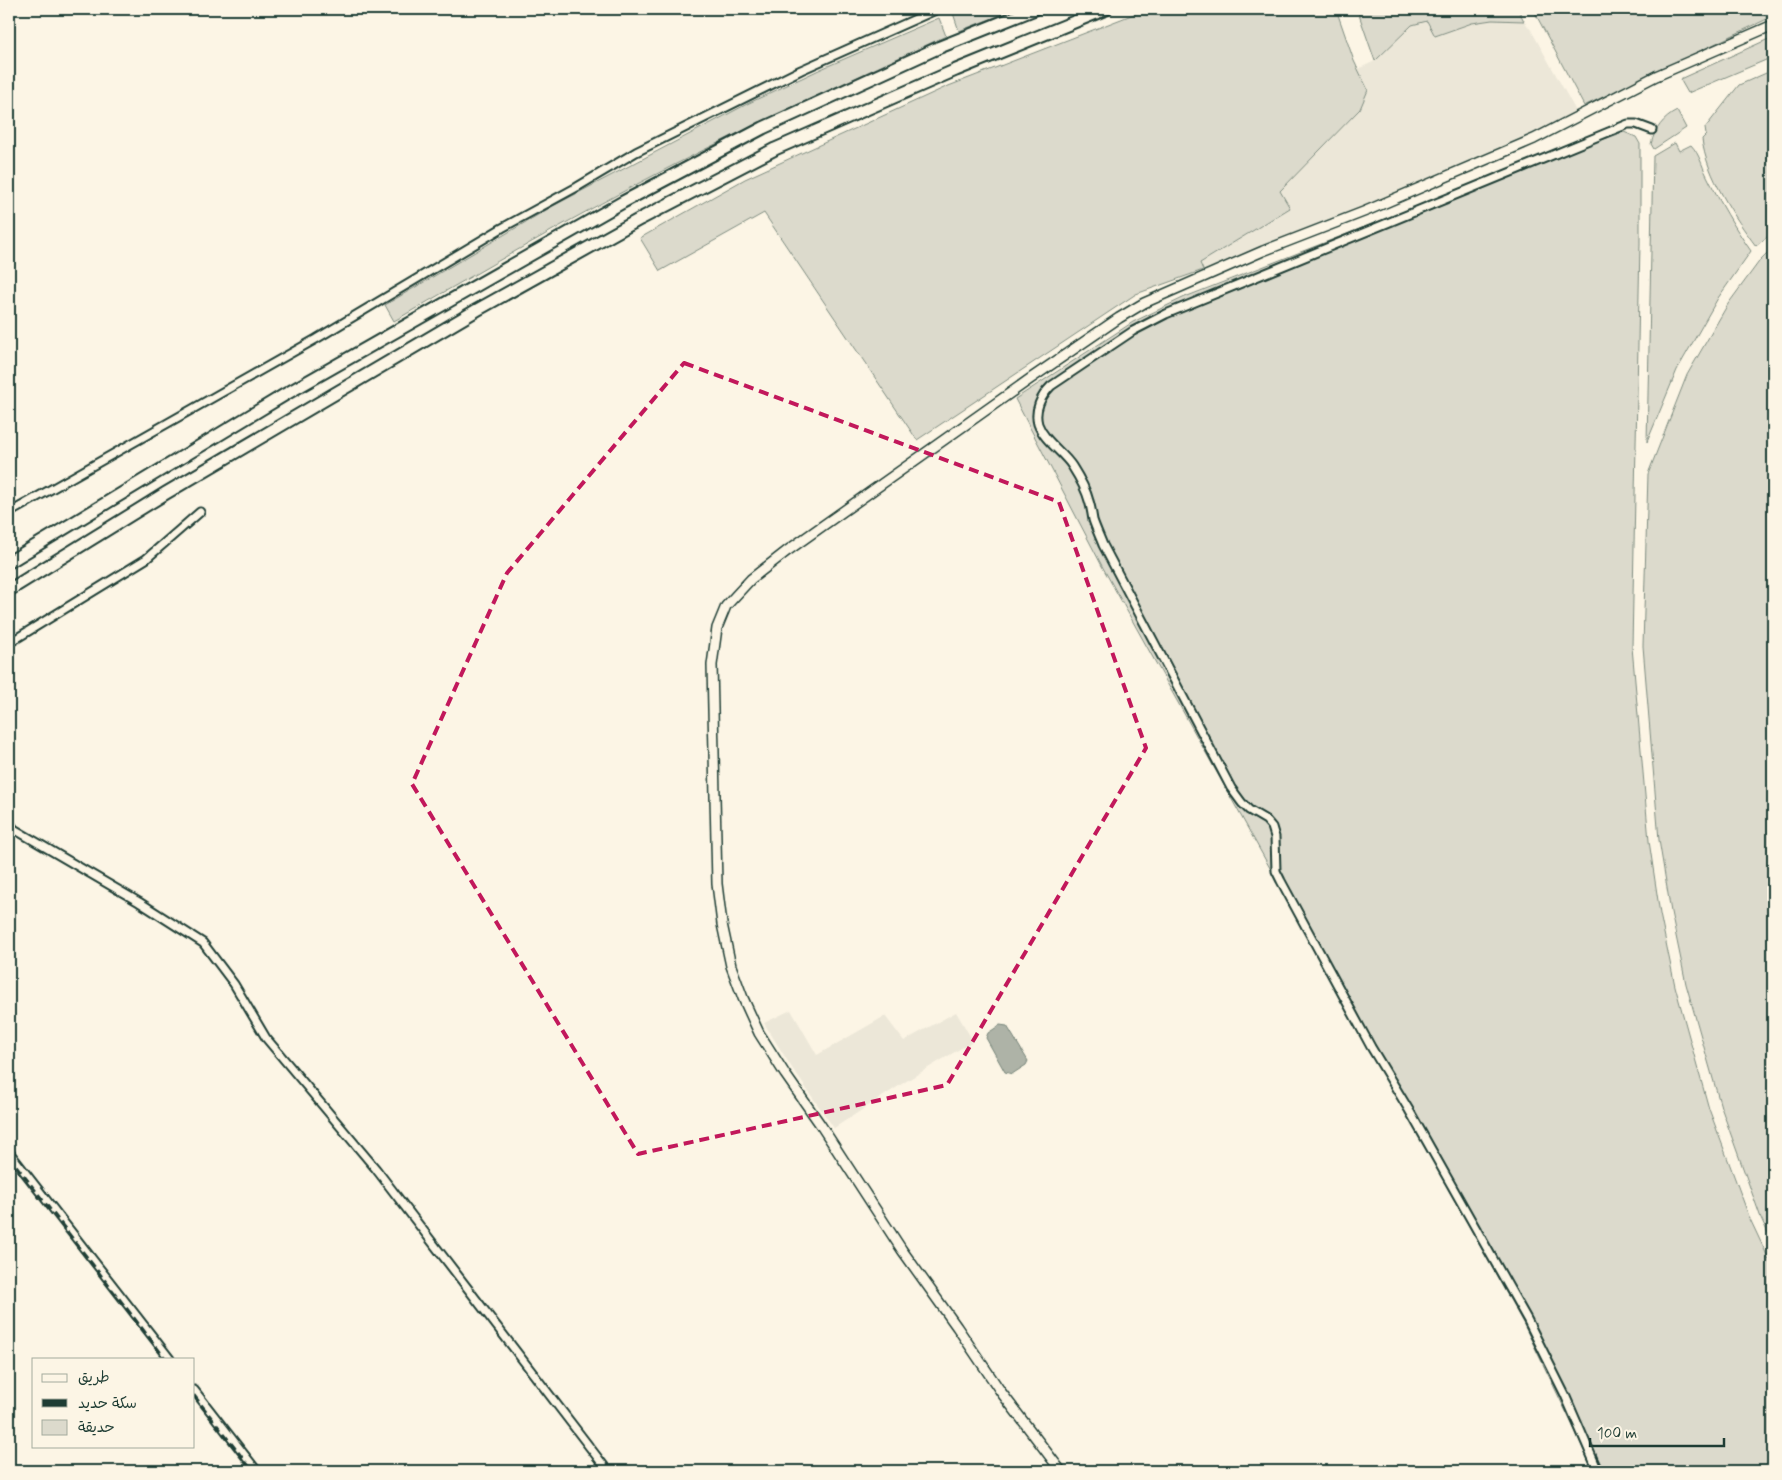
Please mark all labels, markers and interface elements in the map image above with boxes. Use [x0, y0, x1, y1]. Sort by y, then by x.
legend [32, 1358, 195, 1448]
text: طريق [78, 1368, 110, 1388]
text: سكة حديد [78, 1394, 137, 1414]
scale bar [1590, 1415, 1723, 1447]
text: حديقة [78, 1418, 115, 1438]
text: 100 m [1597, 1424, 1637, 1444]

